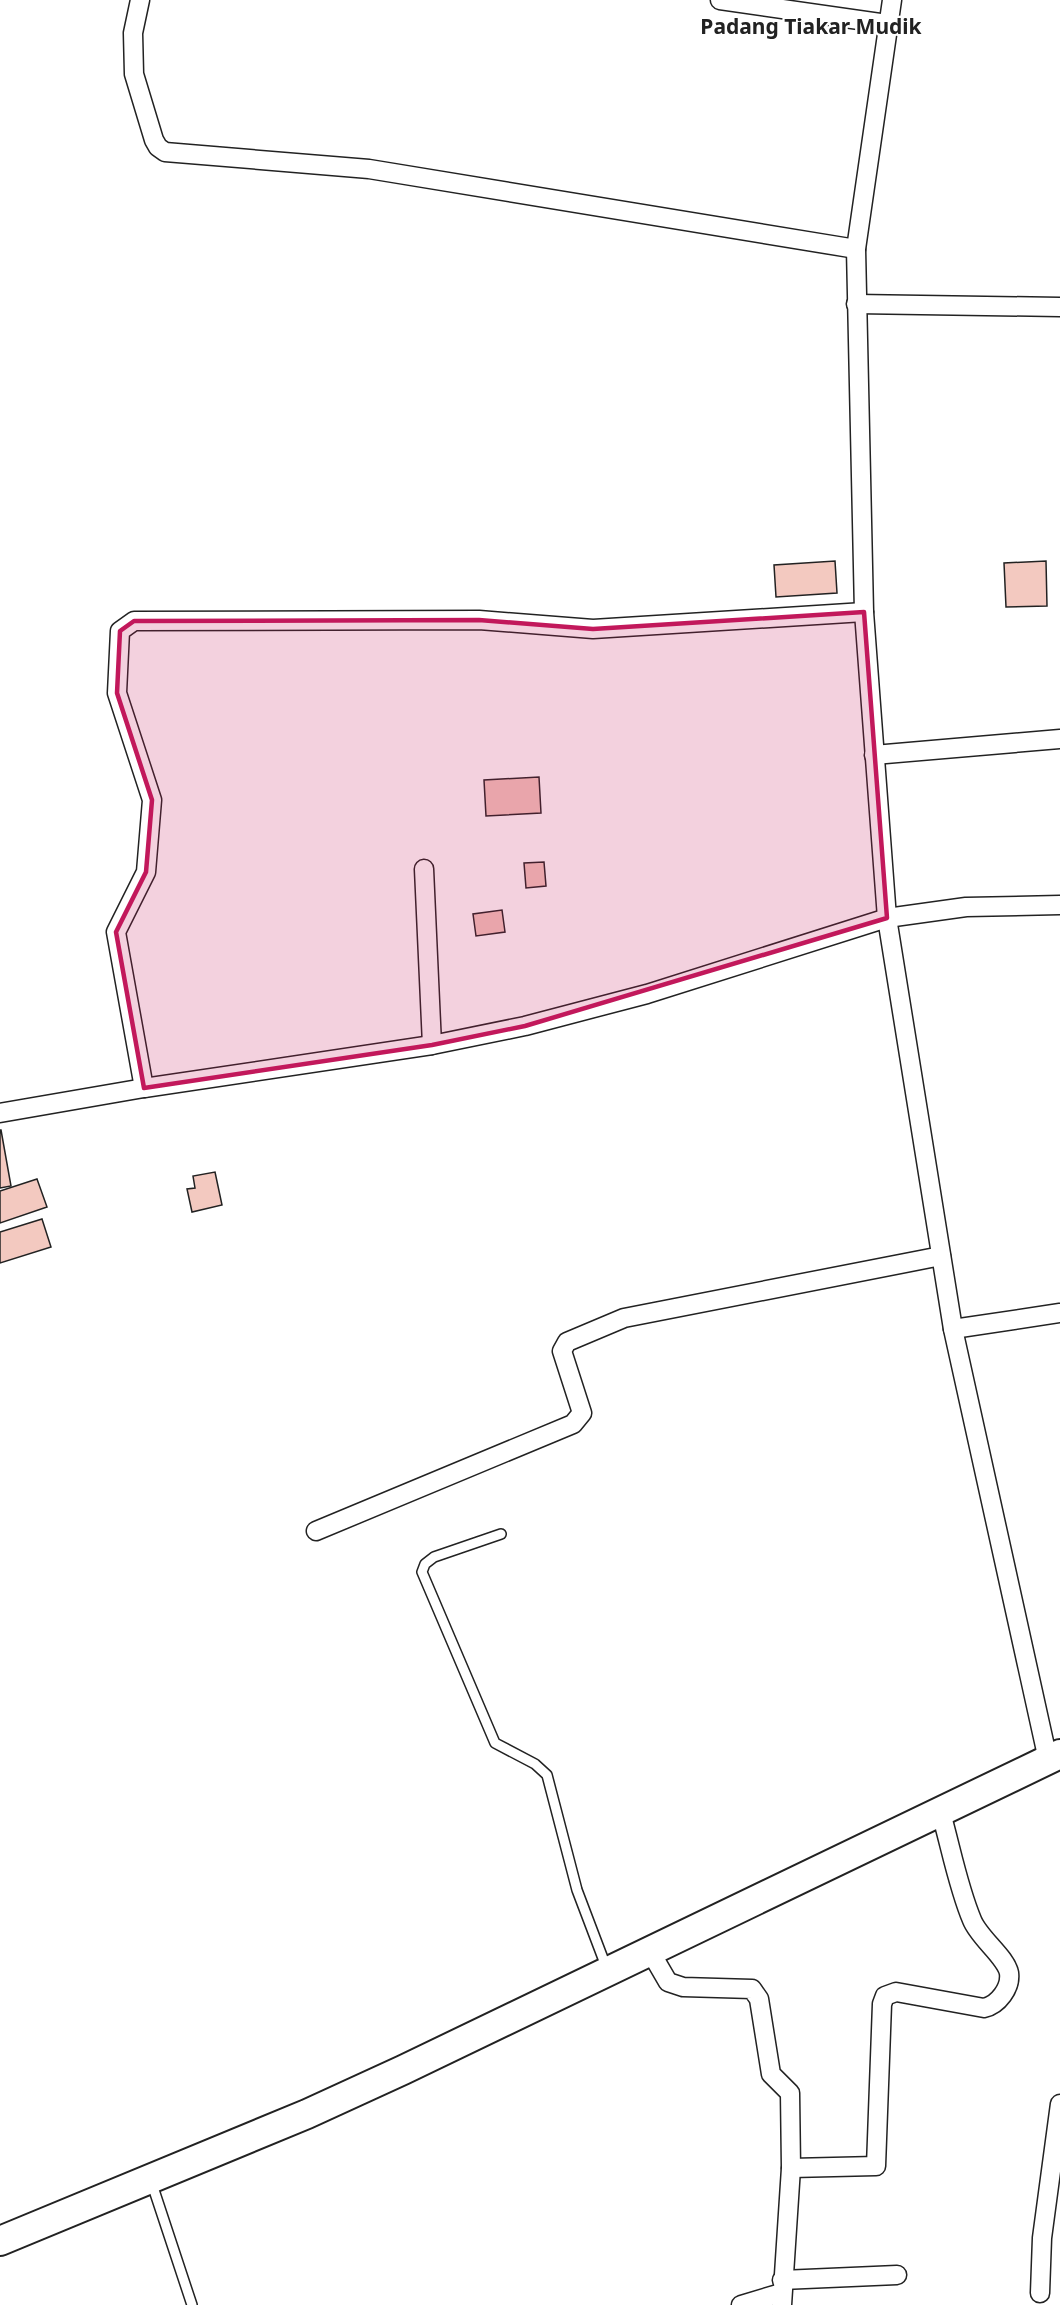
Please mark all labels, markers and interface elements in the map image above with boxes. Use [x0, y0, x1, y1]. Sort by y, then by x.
district label: Padang Tiakar Mudik [700, 12, 923, 40]

